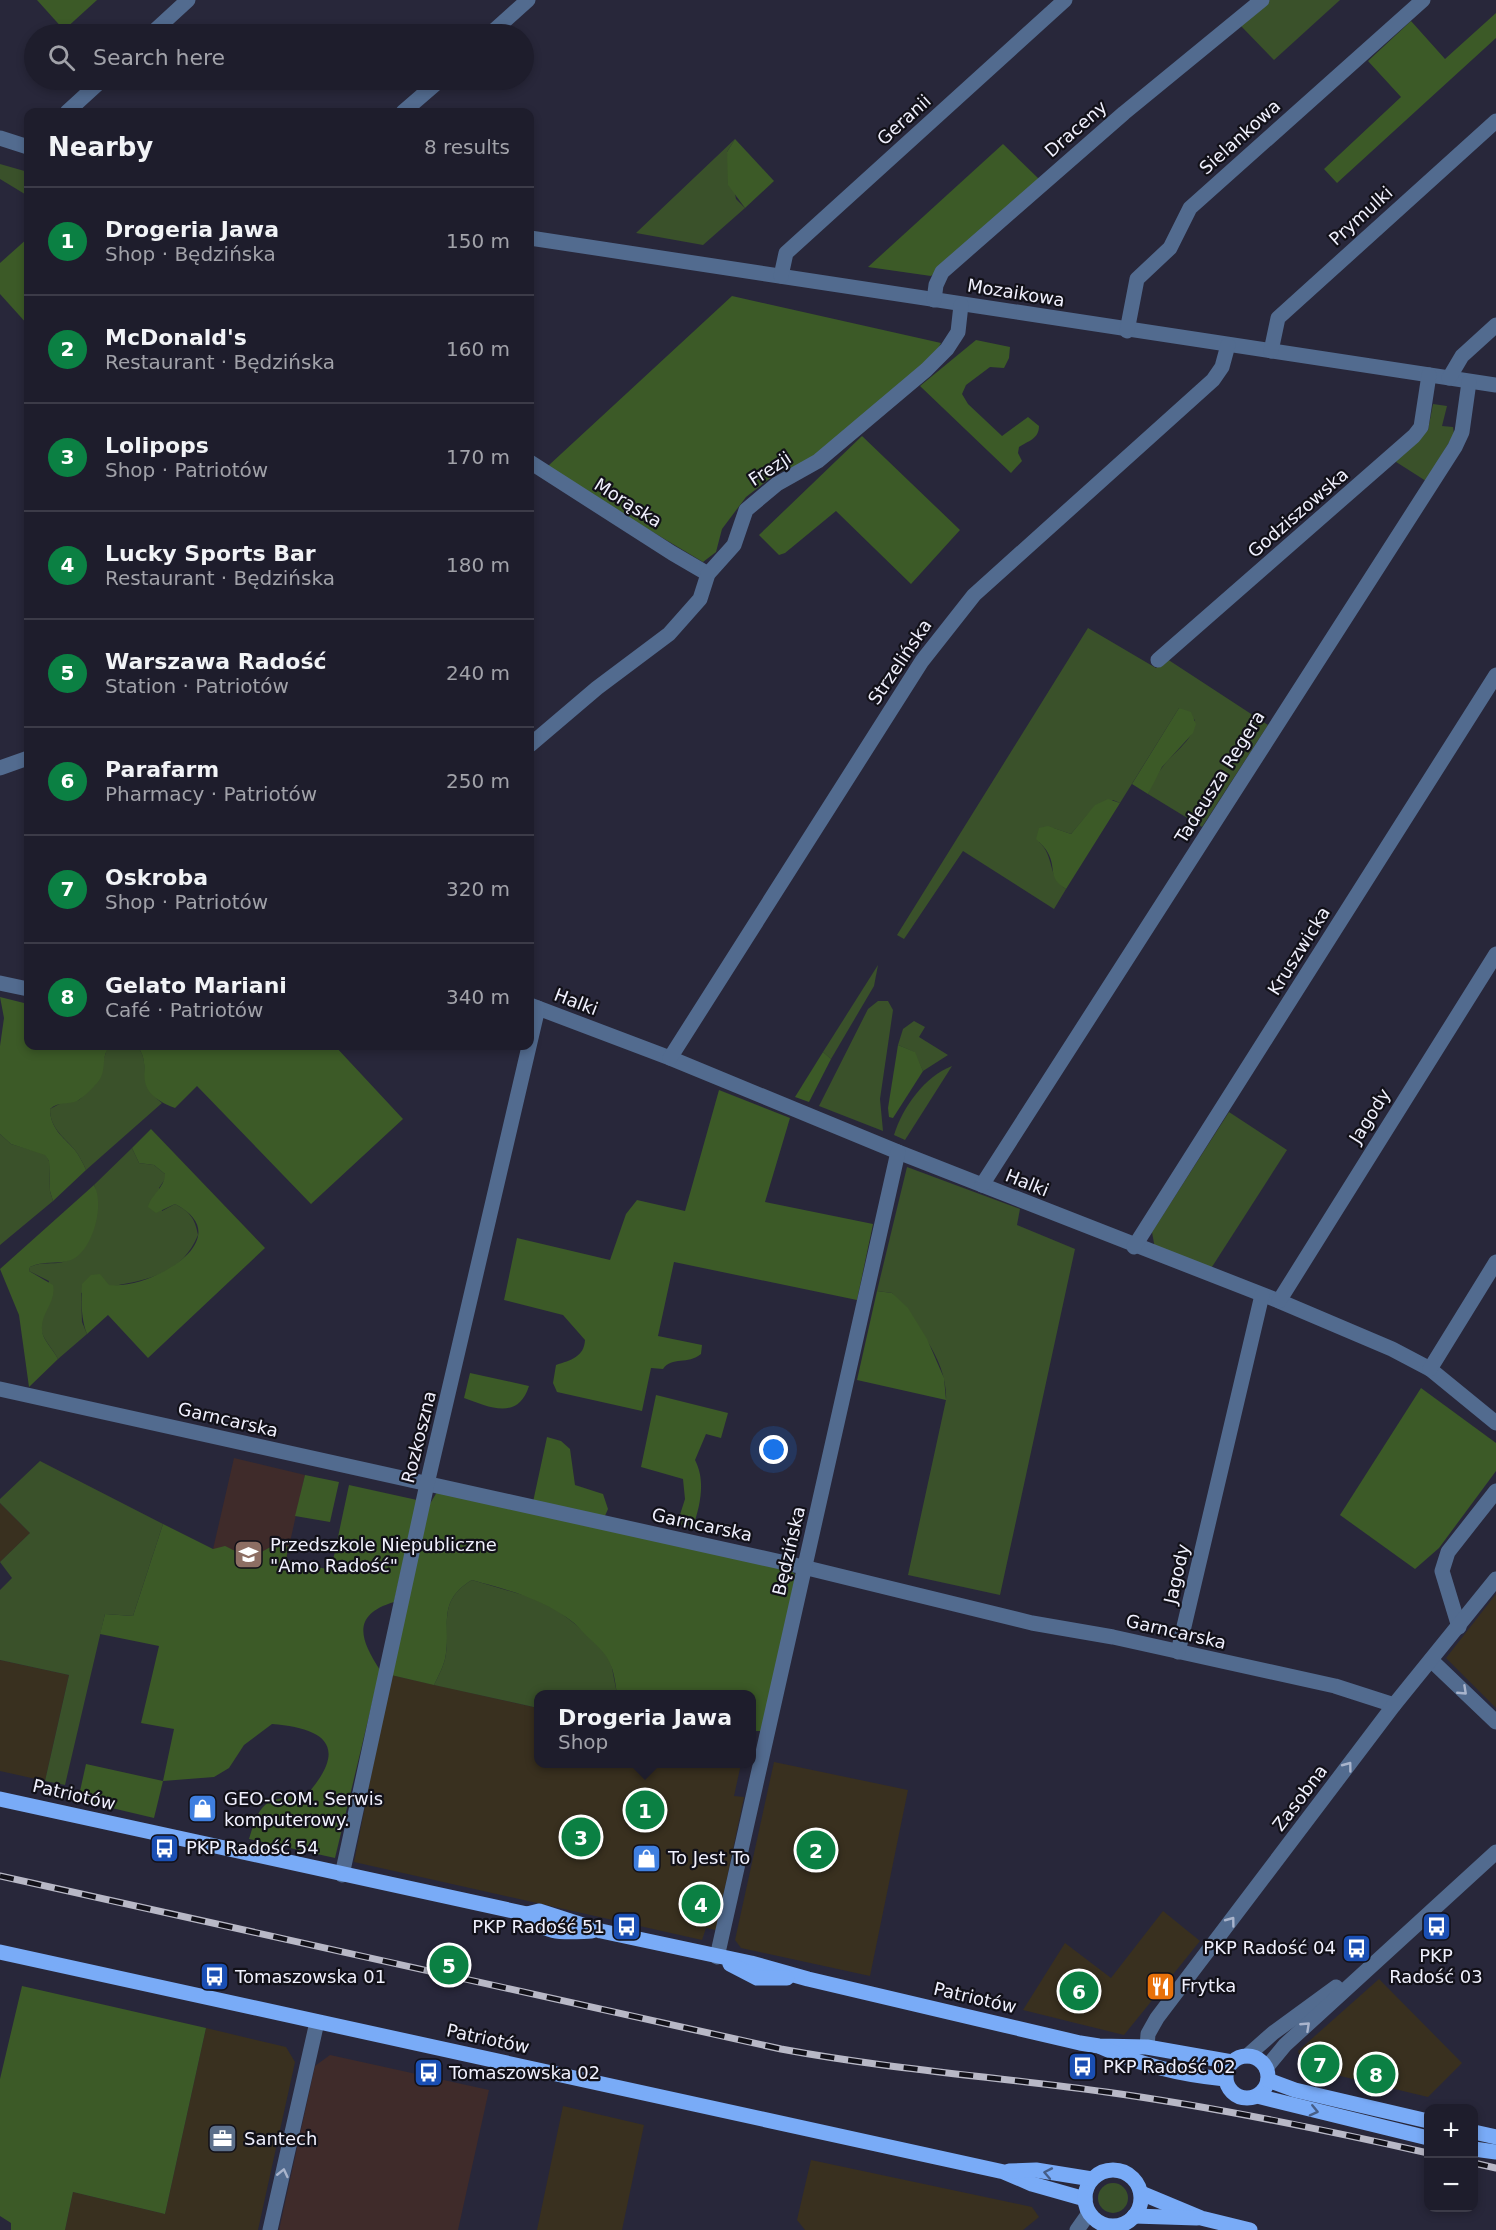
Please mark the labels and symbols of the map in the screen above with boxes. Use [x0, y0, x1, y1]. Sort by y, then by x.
street label: Geranii [873, 90, 935, 149]
street label: Sielankowa [1195, 95, 1284, 178]
street label: Draceny [1040, 96, 1111, 161]
street label: Prymulki [1325, 182, 1397, 250]
street label: Mozaikowa [966, 274, 1066, 311]
street label: Frezji [744, 447, 795, 490]
street label: Godziszowska [1243, 463, 1352, 562]
street label: Morąska [591, 474, 666, 531]
street label: Strzelińska [863, 615, 936, 708]
street label: Tadeusza Regera [1170, 707, 1269, 848]
street label: Kruszwicka [1263, 903, 1334, 999]
street label: Halki [551, 984, 601, 1019]
street label: Jagody [1344, 1084, 1395, 1148]
street label: Halki [1002, 1164, 1052, 1201]
street label: Rozkoszna [397, 1389, 440, 1485]
street label: Garncarska [176, 1398, 280, 1441]
your location [759, 1435, 788, 1464]
street label: Garncarska [650, 1504, 754, 1545]
street label: Będzińska [768, 1504, 809, 1598]
place label: Przedszkole Niepubliczne "Amo Radość" [270, 1534, 497, 1576]
school or university icon: Przedszkole Niepubliczne "Amo Radość" [233, 1539, 265, 1571]
street label: Jagody [1159, 1542, 1194, 1607]
street label: Garncarska [1124, 1610, 1228, 1653]
one-way arrow [1457, 1684, 1467, 1695]
street label: Zasobna [1268, 1760, 1331, 1835]
one-way arrow [1341, 1761, 1352, 1772]
street label: Patriotów [31, 1775, 118, 1814]
place label: GEO-COM. Serwis komputerowy. [224, 1788, 383, 1830]
pin: 1 [626, 1788, 664, 1832]
shop icon: GEO-COM. Serwis komputerowy. [187, 1793, 219, 1825]
pin: 3 [562, 1814, 600, 1860]
pin: 2 [796, 1828, 836, 1872]
bus stop icon: PKP Radość 54 [149, 1832, 181, 1864]
place label: PKP Radość 54 [186, 1837, 319, 1858]
shop icon: To Jest To [631, 1842, 663, 1874]
place label: To Jest To [667, 1847, 750, 1868]
pin: 4 [682, 1882, 720, 1926]
bus stop icon: PKP Radość 51 [610, 1911, 642, 1943]
bus stop icon: PKP Radość 03 [1420, 1911, 1452, 1943]
place label: PKP Radość 51 [472, 1916, 605, 1937]
one-way arrow [1223, 1917, 1234, 1928]
bus stop icon: PKP Radość 04 [1341, 1932, 1373, 1964]
place label: PKP Radość 04 [1203, 1937, 1336, 1958]
pin: 5 [430, 1942, 468, 1988]
place label: PKP Radość 03 [1389, 1945, 1483, 1987]
bus stop icon: Tomaszowska 01 [198, 1961, 230, 1993]
place label: Tomaszowska 01 [234, 1966, 386, 1987]
pin: 6 [1060, 1968, 1098, 2014]
restaurant icon: Frytka [1144, 1970, 1176, 2002]
place label: Frytka [1181, 1975, 1236, 1996]
street label: Patriotów [932, 1978, 1019, 2017]
street label: Patriotów [445, 2019, 532, 2058]
one-way arrow [1299, 2022, 1310, 2033]
pin: 7 [1300, 2042, 1340, 2086]
bus stop icon: PKP Radość 02 [1066, 2051, 1098, 2083]
pin: 8 [1356, 2052, 1396, 2096]
place label: PKP Radość 02 [1103, 2056, 1236, 2077]
bus stop icon: Tomaszowska 02 [412, 2057, 444, 2089]
place label: Tomaszowska 02 [448, 2062, 600, 2083]
one-way arrow [1309, 2104, 1319, 2117]
office icon: Santech [207, 2123, 239, 2155]
place label: Santech [244, 2128, 317, 2149]
one-way arrow [1044, 2167, 1054, 2180]
one-way arrow [276, 2168, 289, 2178]

